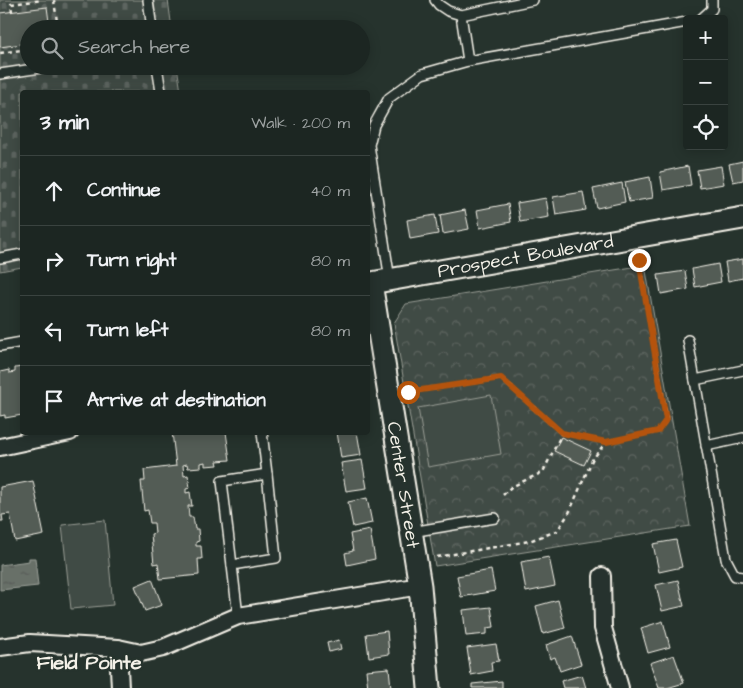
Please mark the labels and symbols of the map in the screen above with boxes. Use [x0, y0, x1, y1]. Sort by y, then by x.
street label: Prospect Boulevard [435, 227, 616, 285]
route end [628, 249, 651, 272]
route start [397, 381, 420, 404]
street label: Center Street [380, 420, 426, 551]
district label: Field Pointe [36, 649, 142, 677]

